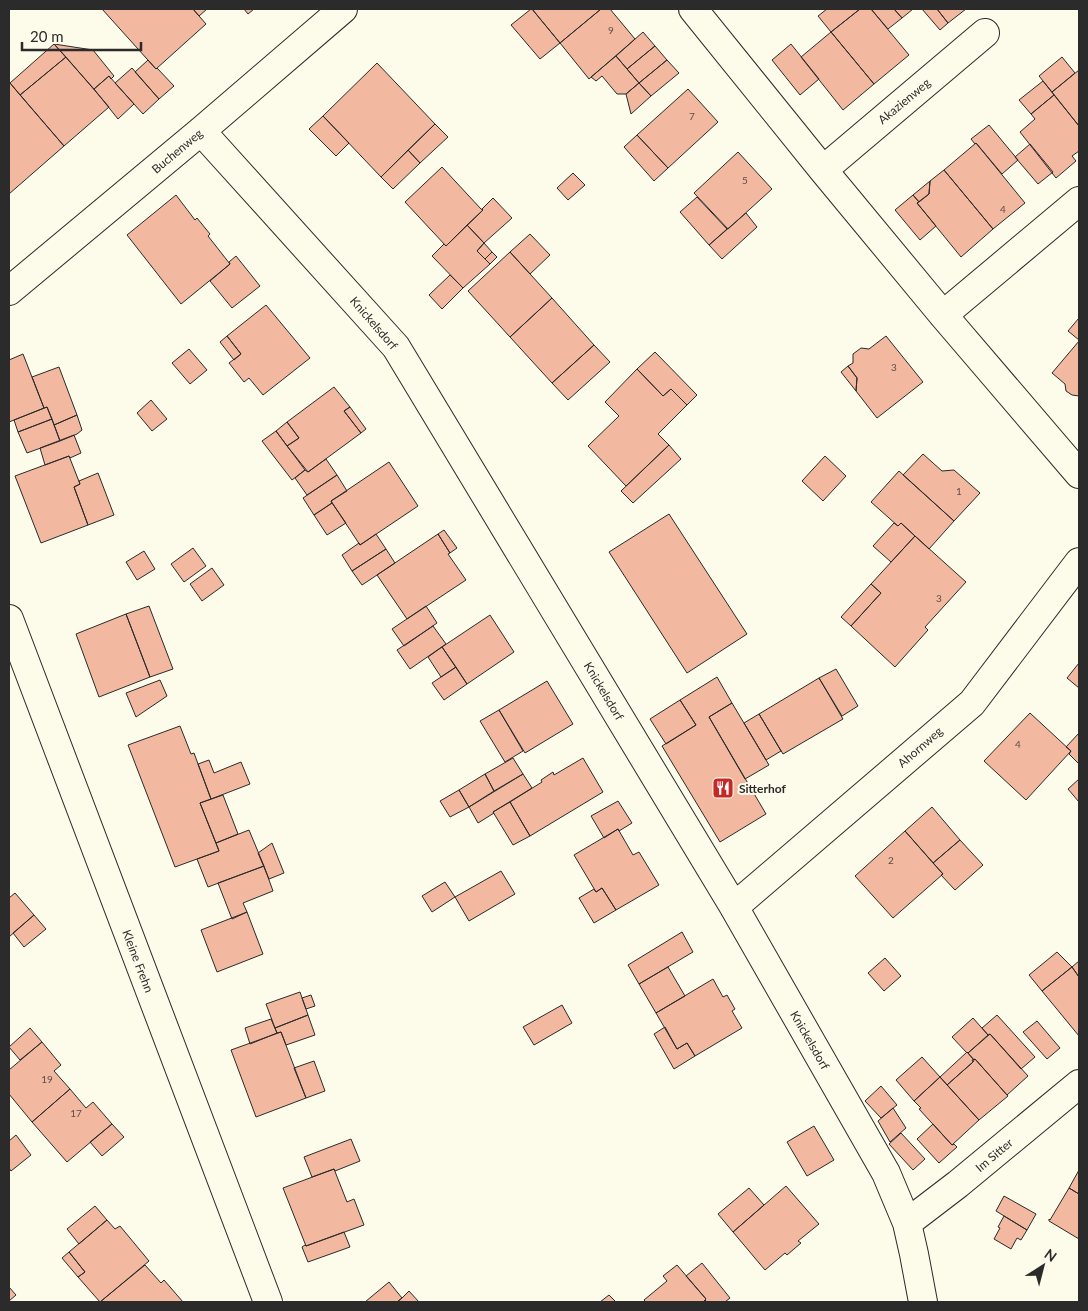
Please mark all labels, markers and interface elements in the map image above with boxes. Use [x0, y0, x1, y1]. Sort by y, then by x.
scale bar [22, 20, 141, 52]
house number: 9 [608, 24, 614, 36]
text: 20 m [30, 27, 64, 45]
street label: Akazienweg [875, 75, 933, 127]
house number: 7 [689, 110, 695, 122]
street label: Buchenweg [149, 125, 205, 177]
house number: 5 [742, 174, 748, 186]
house number: 4 [1000, 203, 1006, 215]
street label: Knickelsdorf [347, 293, 402, 353]
house number: 3 [891, 361, 897, 373]
house number: 1 [956, 485, 962, 497]
house number: 3 [936, 592, 942, 604]
street label: Knickelsdorf [581, 659, 628, 724]
street label: Ahornweg [894, 723, 946, 771]
house number: 4 [1015, 738, 1021, 750]
restaurant icon: Sitterhof [711, 776, 735, 800]
place label: Sitterhof [739, 781, 786, 796]
house number: 2 [888, 854, 894, 866]
street label: Kleine Frehn [119, 927, 157, 995]
street label: Knickelsdorf [787, 1008, 833, 1073]
house number: 19 [41, 1073, 53, 1085]
house number: 17 [70, 1107, 82, 1119]
street label: Im Sitter [972, 1135, 1016, 1175]
north arrow [1018, 1241, 1068, 1291]
text: N [1042, 1245, 1060, 1265]

